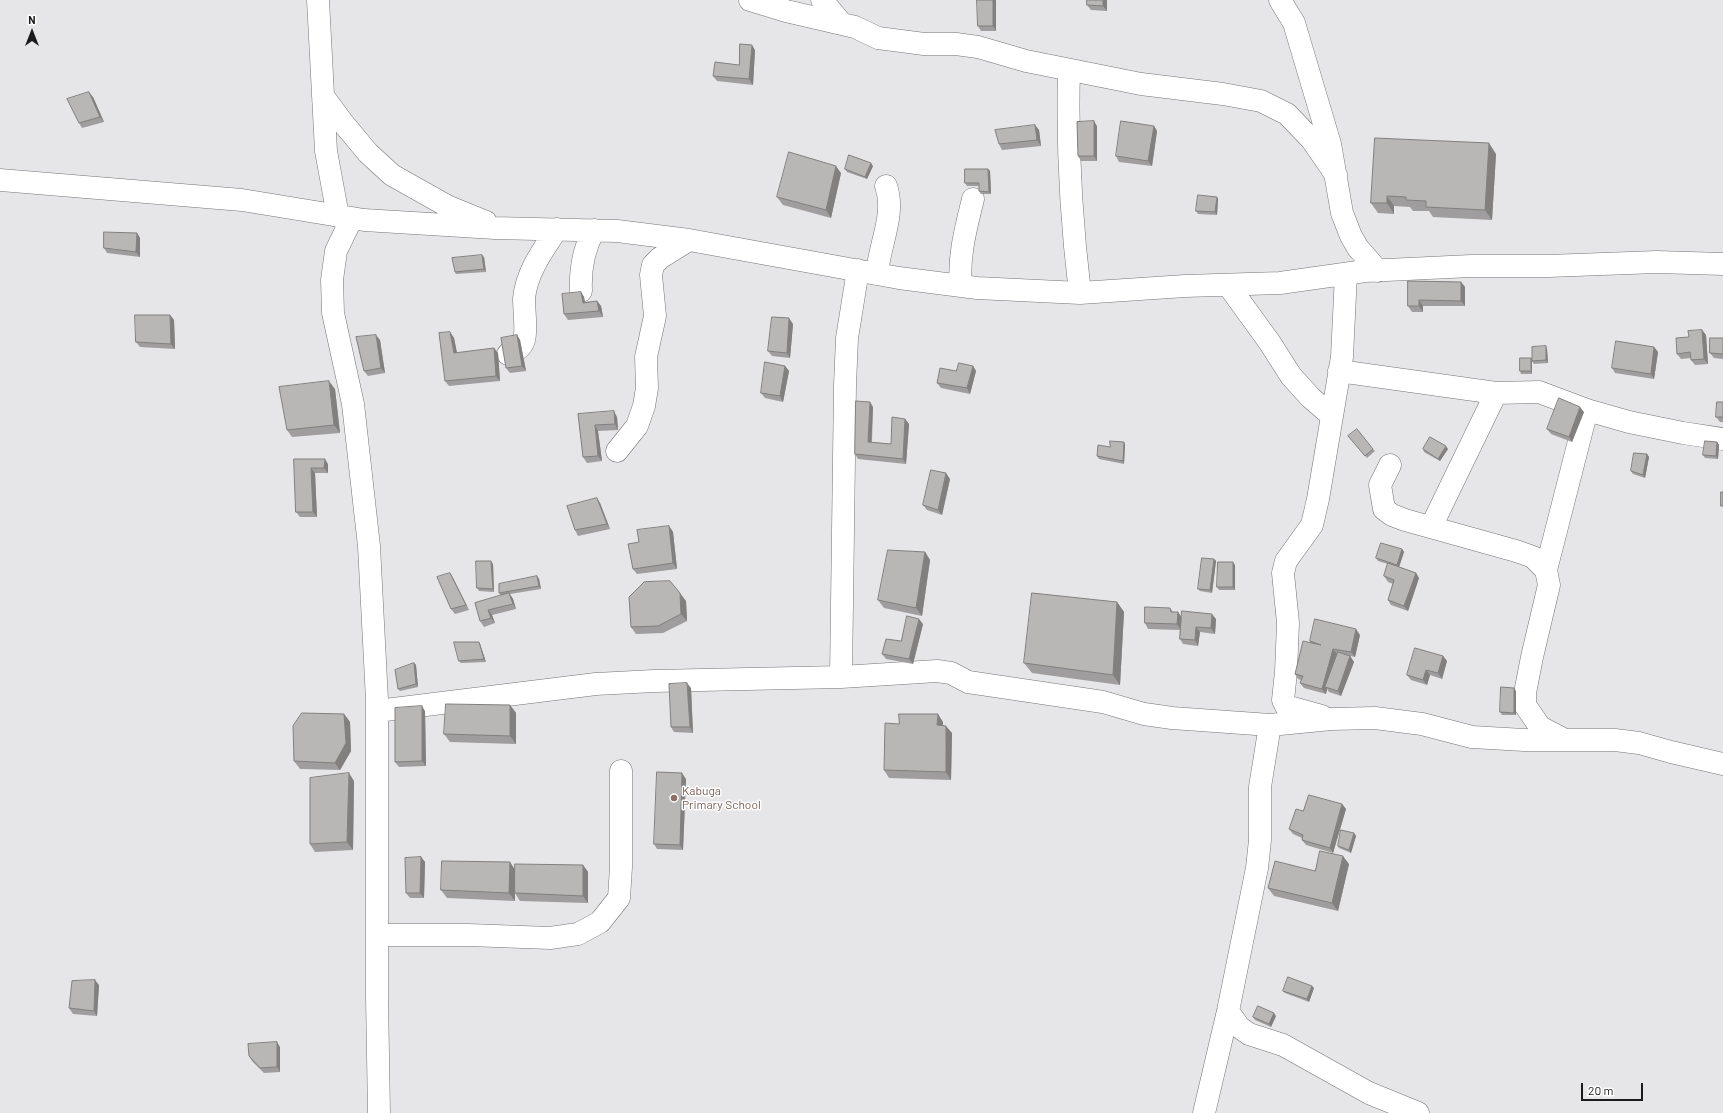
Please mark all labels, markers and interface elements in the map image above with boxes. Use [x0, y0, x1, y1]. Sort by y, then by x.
north arrow [12, 12, 52, 52]
text: N [28, 13, 36, 26]
place label: Kabuga Primary School [682, 784, 761, 812]
marker: Kabuga Primary School [669, 793, 679, 803]
scale bar [1583, 1075, 1645, 1101]
text: 20 m [1588, 1083, 1614, 1097]

